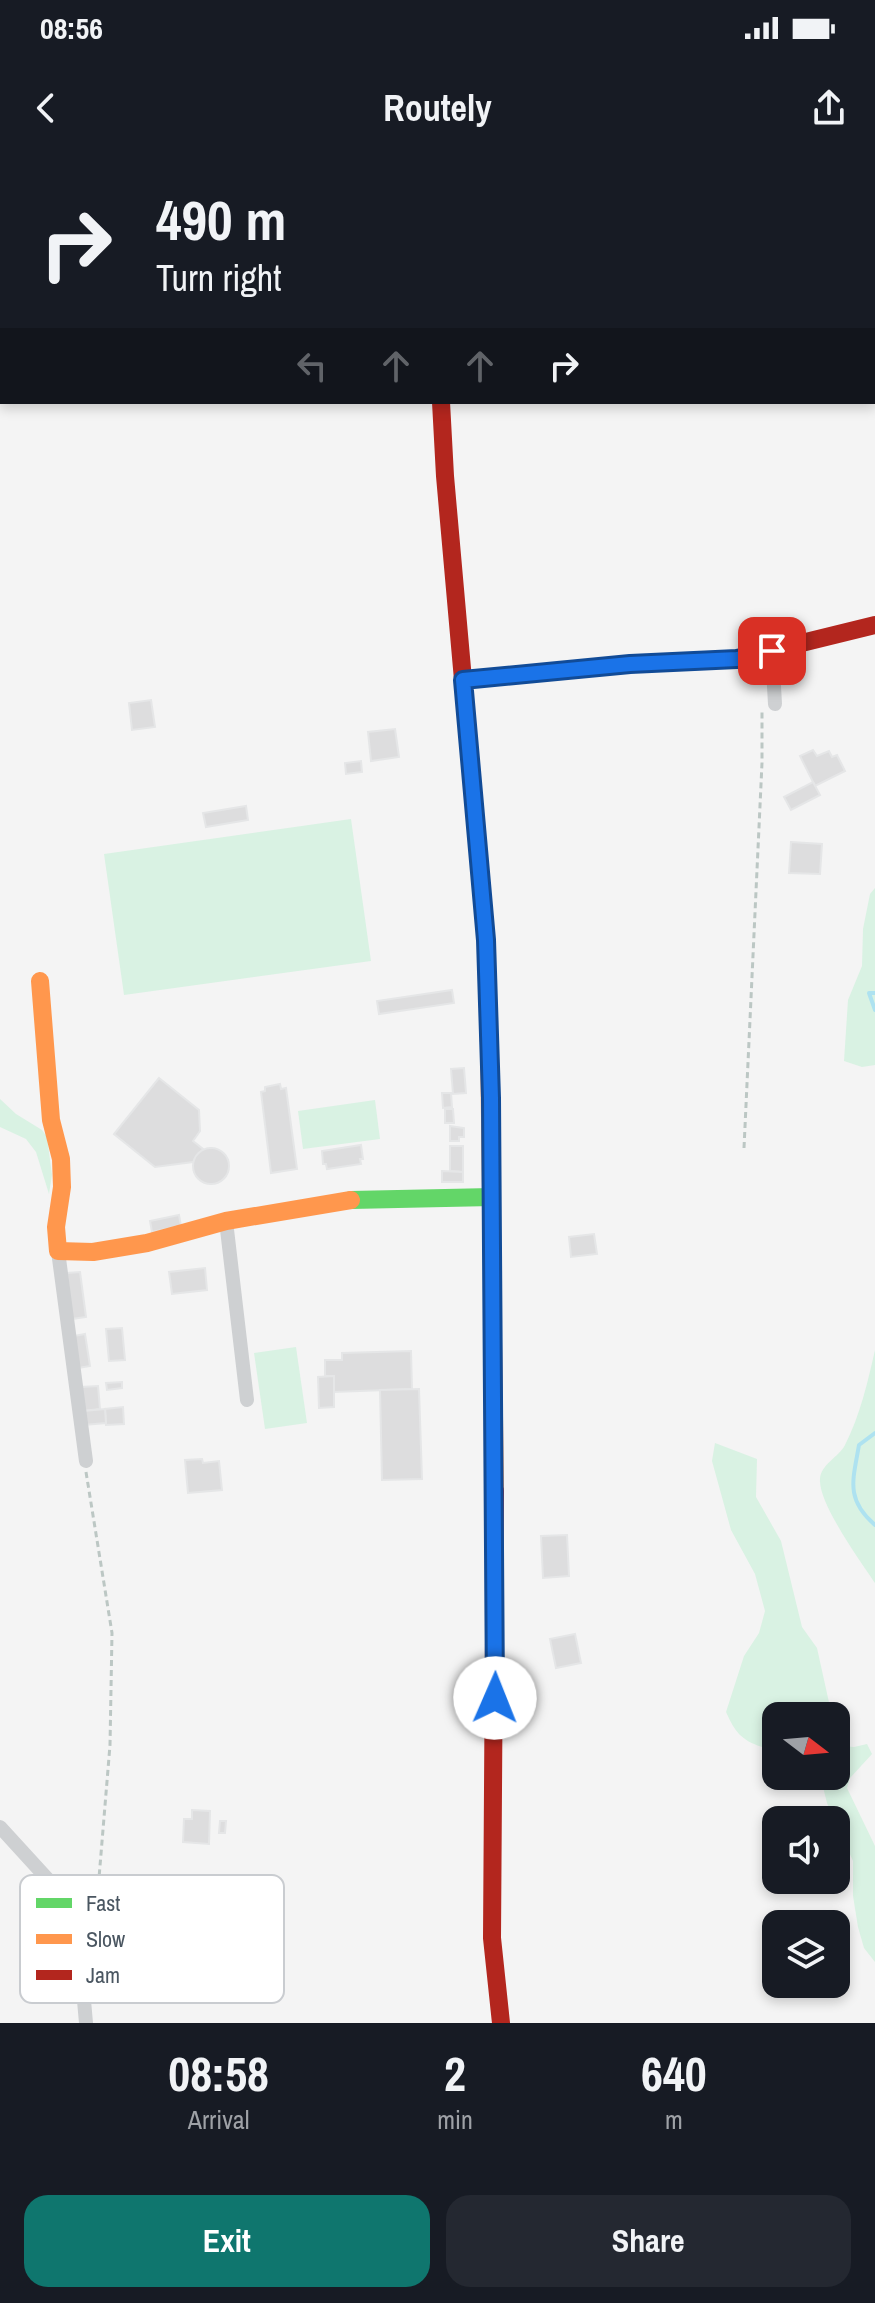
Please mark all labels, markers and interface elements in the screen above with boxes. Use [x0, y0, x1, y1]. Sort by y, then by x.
text: 08:56 [40, 8, 103, 48]
text: Routely [383, 84, 492, 132]
icon: back [24, 86, 68, 130]
icon: share [807, 86, 851, 130]
text: 490 m [156, 182, 286, 257]
icon: right [24, 192, 128, 296]
text: Turn right [156, 254, 281, 302]
icon: left [290, 344, 334, 388]
icon: ahead [374, 344, 418, 388]
icon: ahead [458, 344, 502, 388]
icon: right [542, 344, 586, 388]
pin [738, 617, 806, 685]
icon: arrive [750, 629, 794, 673]
position arrow [453, 1656, 537, 1740]
north arrow [762, 1702, 850, 1790]
map controls [762, 1702, 850, 1998]
button: sound [762, 1806, 850, 1894]
legend [20, 1875, 284, 2003]
text: Fast [86, 1888, 120, 1918]
button: layers [762, 1910, 850, 1998]
text: Slow [86, 1924, 125, 1954]
text: Jam [86, 1960, 120, 1990]
text: 08:58 [168, 2041, 269, 2106]
text: 2 [444, 2041, 466, 2106]
text: 640 [641, 2041, 707, 2106]
text: Arrival [188, 2102, 249, 2137]
text: min [437, 2102, 473, 2137]
text: m [665, 2102, 683, 2137]
button: Exit [24, 2195, 430, 2287]
button: Share [446, 2195, 851, 2287]

